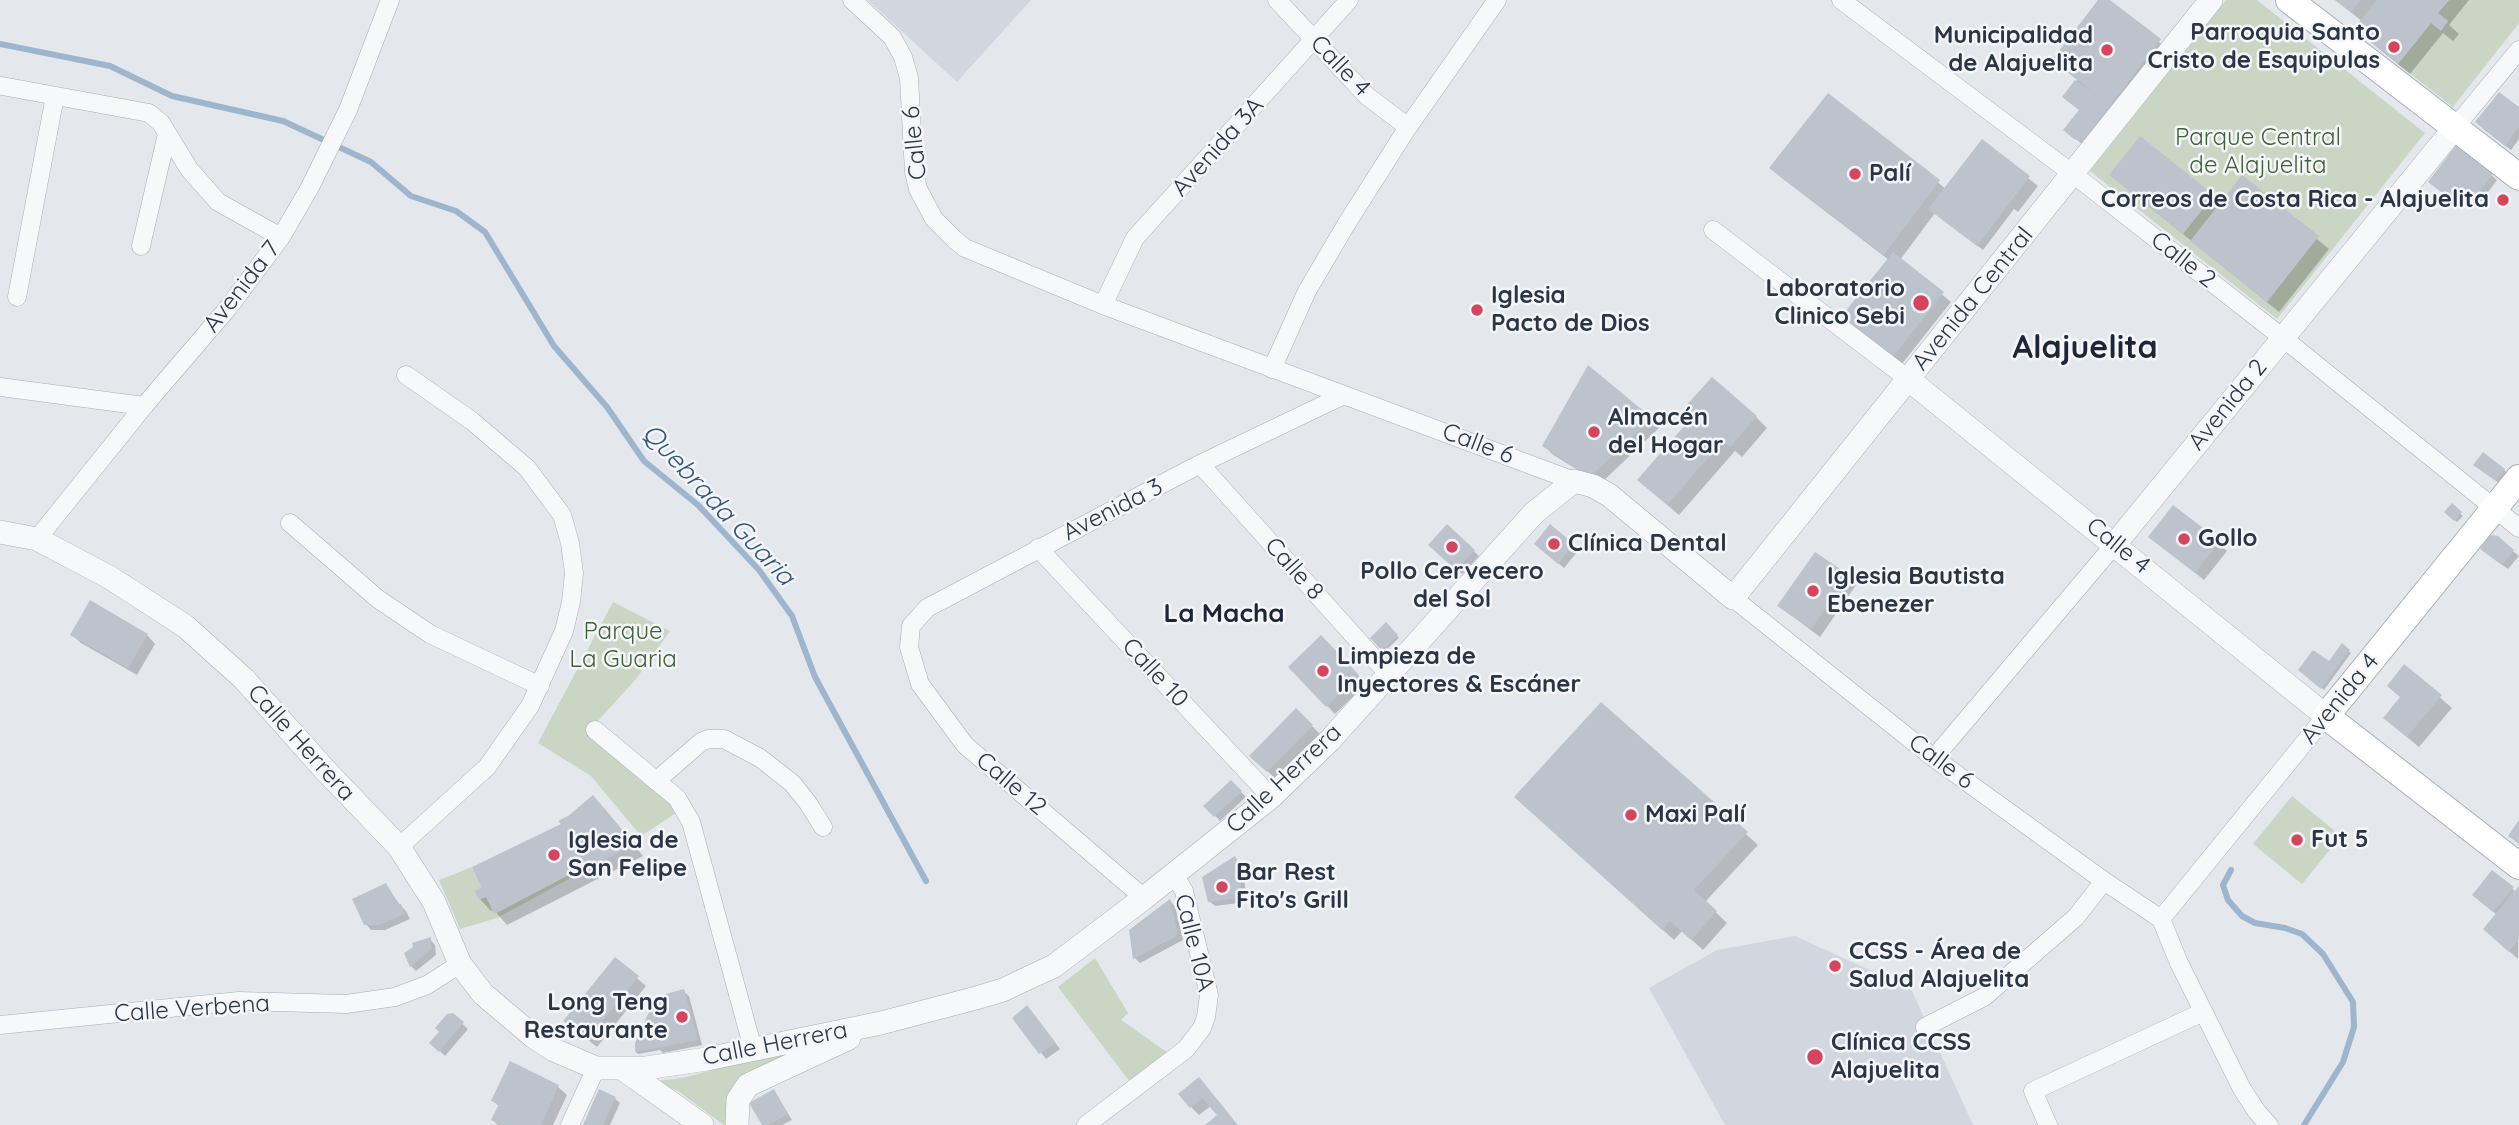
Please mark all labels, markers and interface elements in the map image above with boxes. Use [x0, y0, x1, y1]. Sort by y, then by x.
place label: Parroquia Santo Cristo de Esquipulas [2148, 19, 2380, 75]
place label: Municipalidad de Alajuelita [1934, 22, 2093, 78]
street label: Calle 4 [1304, 29, 1376, 103]
marker: Parroquia Santo Cristo de Esquipulas [2386, 39, 2402, 55]
marker: Municipalidad de Alajuelita [2099, 42, 2115, 58]
street label: Avenida 3A [1166, 91, 1270, 203]
street label: Calle 6 [897, 105, 933, 181]
park label: Parque Central de Alajuelita [2175, 124, 2341, 180]
place label: Palí [1869, 160, 1911, 188]
marker: Palí [1847, 166, 1863, 182]
place label: Correos de Costa Rica - Alajuelita [2101, 186, 2489, 214]
marker: Correos de Costa Rica - Alajuelita [2495, 192, 2511, 208]
street label: Avenida Central [1906, 222, 2040, 376]
street label: Calle 2 [2145, 226, 2221, 294]
street label: Avenida 7 [197, 236, 287, 338]
place label: Laboratorio Clinico Sebi [1765, 275, 1905, 331]
place label: Iglesia Pacto de Dios [1491, 282, 1650, 338]
marker: Laboratorio Clinico Sebi [1911, 293, 1931, 313]
marker: Iglesia Pacto de Dios [1469, 302, 1485, 318]
district label: Alajuelita [2012, 329, 2158, 367]
street label: Avenida 2 [2183, 354, 2273, 456]
place label: Almacén del Hogar [1608, 404, 1723, 460]
street label: Calle 6 [1438, 417, 1518, 471]
water label: Quebrada Guaria [635, 418, 801, 592]
marker: Almacén del Hogar [1586, 424, 1602, 440]
street label: Avenida 3 [1058, 473, 1168, 547]
street label: Calle 4 [2080, 512, 2156, 580]
place label: Gollo [2198, 525, 2257, 553]
place label: Clínica Dental [1568, 530, 1727, 558]
marker: Gollo [2176, 531, 2192, 547]
street label: Calle 8 [1259, 532, 1329, 606]
marker: Clínica Dental [1546, 536, 1562, 552]
marker: Pollo Cervecero del Sol [1444, 539, 1460, 555]
place label: Pollo Cervecero del Sol [1360, 558, 1544, 614]
place label: Iglesia Bautista Ebenezer [1827, 563, 2005, 619]
marker: Iglesia Bautista Ebenezer [1805, 583, 1821, 599]
district label: La Macha [1164, 598, 1284, 630]
park label: Parque La Guaria [569, 618, 677, 674]
street label: Calle 10 [1116, 632, 1194, 714]
place label: Limpieza de Inyectores & Escáner [1337, 643, 1581, 699]
street label: Avenida 4 [2295, 648, 2385, 750]
marker: Limpieza de Inyectores & Escáner [1315, 663, 1331, 679]
street label: Calle Herrera [241, 679, 361, 807]
street label: Calle Herrera [1220, 718, 1348, 840]
street label: Calle 6 [1903, 728, 1979, 796]
street label: Calle 12 [970, 746, 1052, 822]
place label: Maxi Palí [1645, 801, 1745, 829]
marker: Maxi Palí [1623, 807, 1639, 823]
place label: Fut 5 [2311, 826, 2369, 854]
place label: Iglesia de San Felipe [568, 827, 687, 883]
marker: Fut 5 [2289, 832, 2305, 848]
marker: Iglesia de San Felipe [546, 847, 562, 863]
place label: Bar Rest Fito's Grill [1236, 859, 1349, 915]
marker: Bar Rest Fito's Grill [1214, 879, 1230, 895]
street label: Calle 10A [1168, 891, 1220, 995]
place label: CCSS - Área de Salud Alajuelita [1849, 938, 2029, 994]
marker: CCSS - Área de Salud Alajuelita [1827, 958, 1843, 974]
street label: Calle Verbena [113, 989, 271, 1029]
place label: Long Teng Restaurante [524, 989, 668, 1045]
marker: Long Teng Restaurante [674, 1009, 690, 1025]
street label: Calle Herrera [700, 1016, 850, 1072]
place label: Clínica CCSS Alajuelita [1831, 1029, 1971, 1085]
marker: Clínica CCSS Alajuelita [1805, 1047, 1825, 1067]

